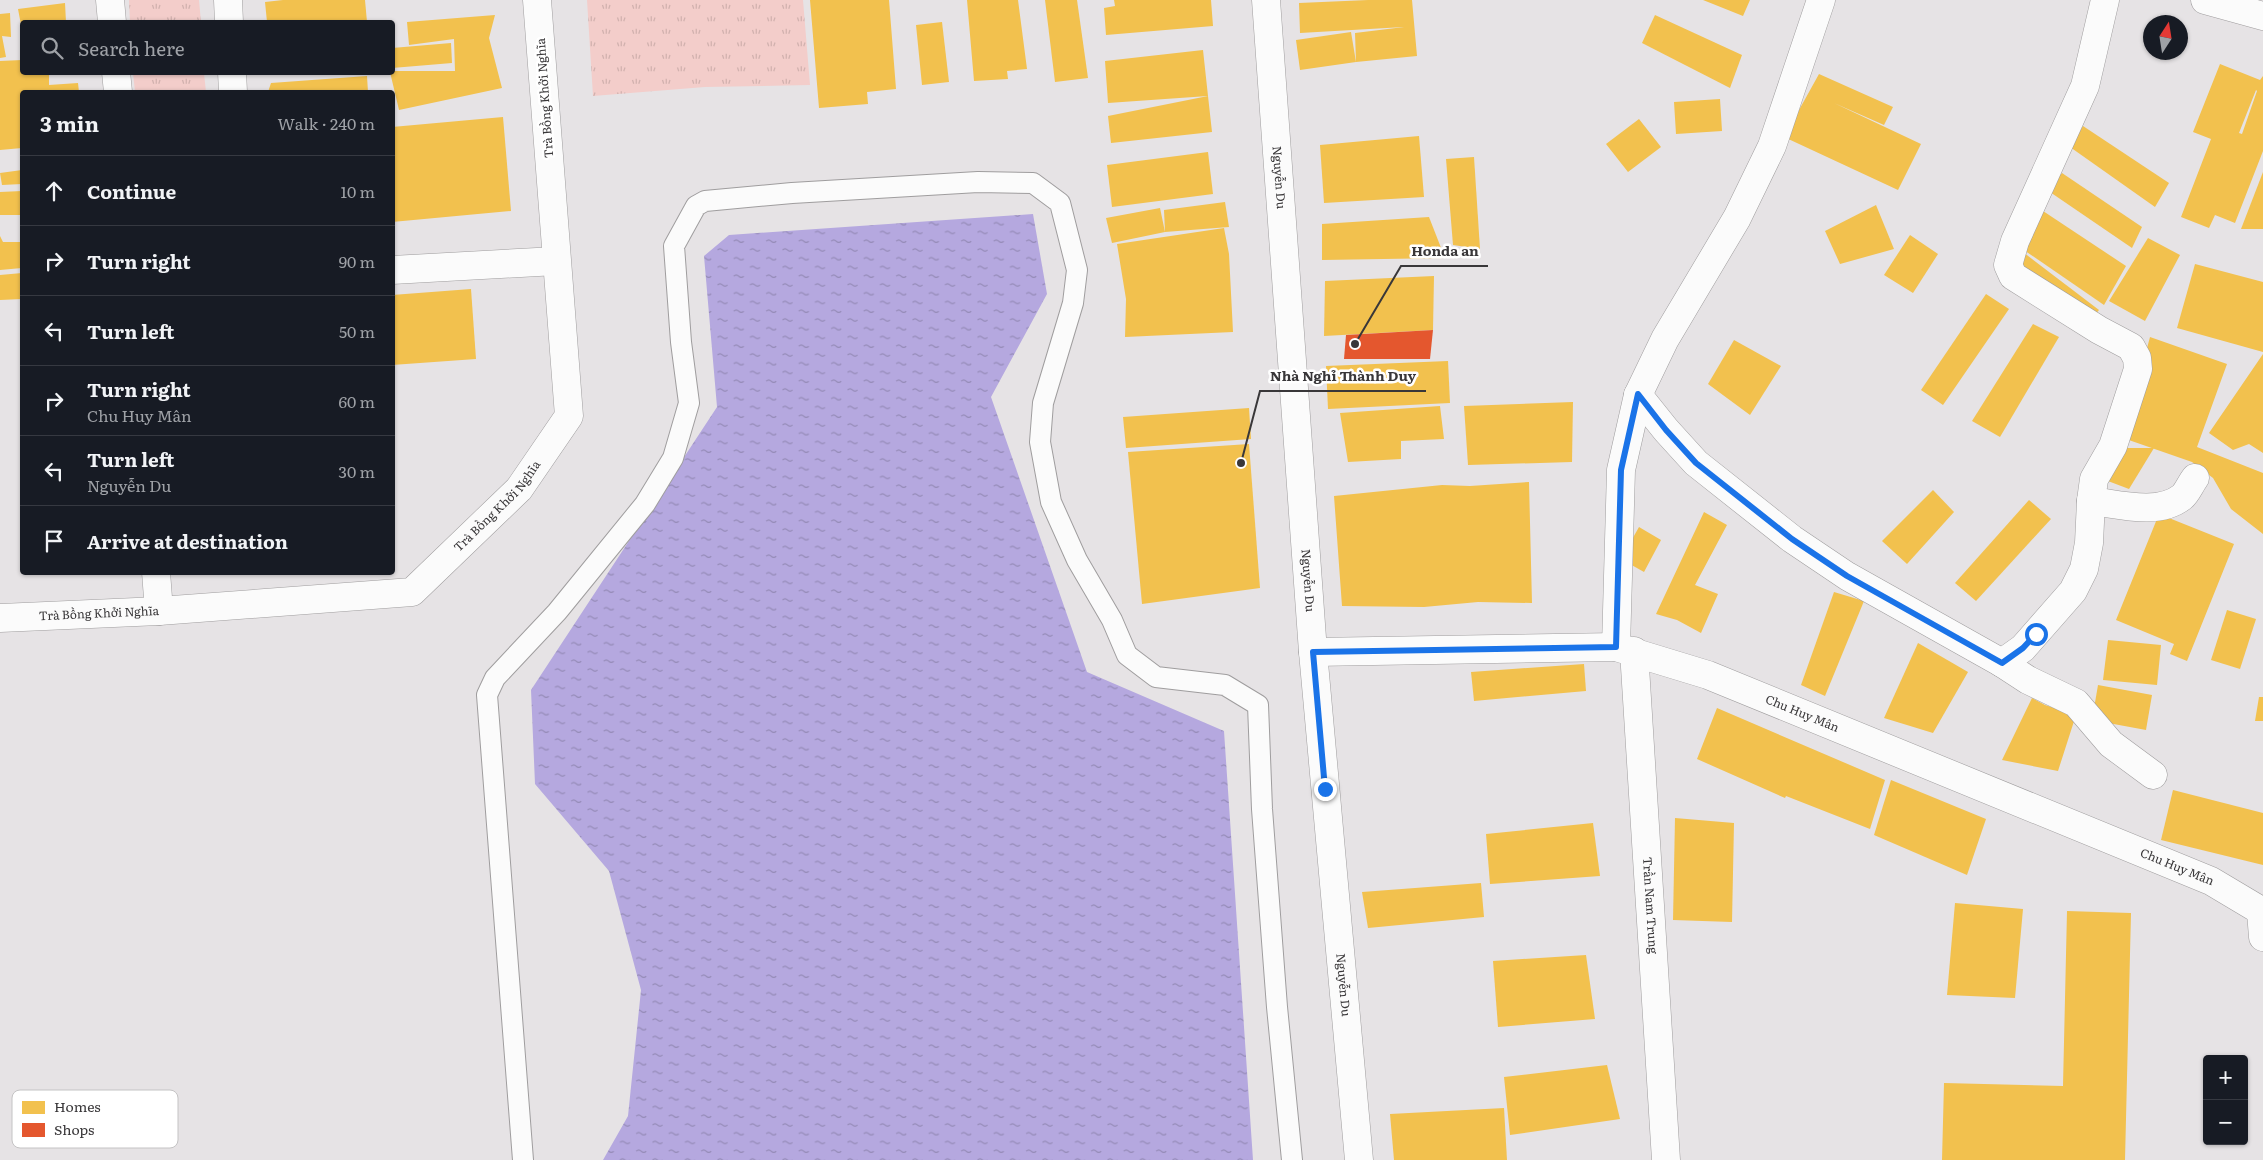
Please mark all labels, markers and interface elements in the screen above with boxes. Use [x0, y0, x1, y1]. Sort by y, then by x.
north arrow [2143, 15, 2188, 60]
search box [20, 20, 395, 75]
icon: search [38, 34, 66, 62]
text: Search here [78, 34, 185, 62]
street label: Trà Bồng Khởi Nghĩa [531, 37, 557, 159]
text: 3 min [40, 107, 99, 138]
text: Walk · 240 m [277, 111, 375, 135]
street label: Nguyễn Du [1269, 145, 1291, 210]
icon: ahead [40, 177, 68, 205]
text: Continue [87, 177, 176, 205]
text: 10 m [341, 179, 375, 203]
callout: Honda an [1401, 237, 1488, 266]
text: Honda an [1411, 240, 1479, 260]
icon: right [40, 247, 68, 275]
text: Turn right [87, 247, 191, 275]
text: 90 m [339, 249, 375, 273]
icon: left [40, 317, 68, 345]
text: Turn left [87, 317, 174, 345]
text: 50 m [339, 319, 375, 343]
callout: Nhà Nghỉ Thành Duy [1260, 362, 1426, 391]
text: Nhà Nghỉ Thành Duy [1270, 365, 1416, 385]
text: Turn right [87, 375, 191, 403]
icon: right [40, 387, 68, 415]
text: 60 m [338, 389, 375, 413]
text: Chu Huy Mân [87, 403, 192, 427]
text: Turn left [87, 445, 174, 473]
street label: Trà Bồng Khởi Nghĩa [449, 456, 544, 555]
icon: left [40, 457, 68, 485]
text: 30 m [338, 459, 375, 483]
text: Nguyễn Du [87, 473, 171, 497]
icon: arrive [40, 527, 68, 555]
text: Arrive at destination [87, 527, 288, 555]
street label: Nguyễn Du [1298, 548, 1320, 613]
street label: Trà Bồng Khởi Nghĩa [38, 601, 160, 624]
route start [2025, 623, 2048, 646]
street label: Chu Huy Mân [1763, 689, 1842, 736]
route end [1314, 778, 1337, 801]
street label: Chu Huy Mân [2138, 843, 2217, 889]
street label: Trần Nam Trung [1639, 856, 1663, 955]
street label: Nguyễn Du [1332, 953, 1356, 1018]
map controls [2203, 1055, 2248, 1145]
button: + [2203, 1055, 2248, 1100]
legend [12, 1090, 178, 1148]
text: Homes [54, 1096, 101, 1116]
button: − [2203, 1100, 2248, 1145]
text: Shops [54, 1119, 94, 1139]

